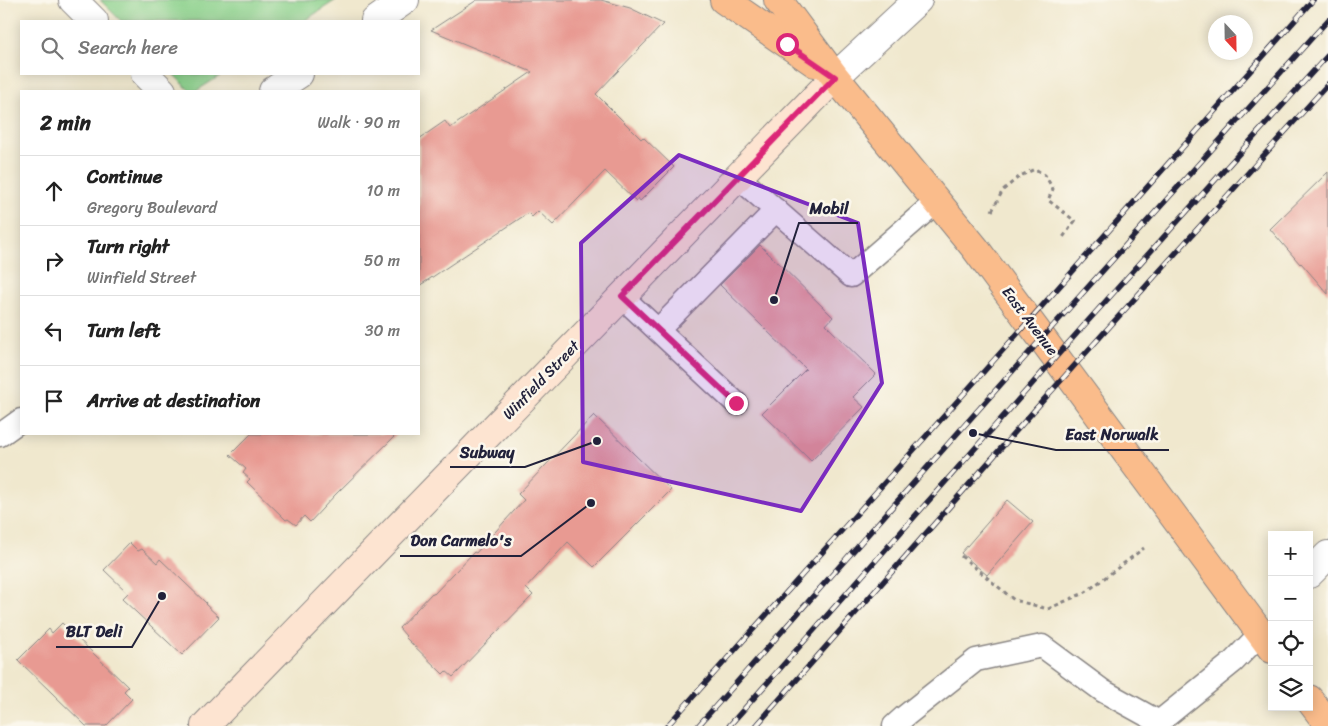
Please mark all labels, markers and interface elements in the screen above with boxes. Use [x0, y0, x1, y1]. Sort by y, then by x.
north arrow [1208, 15, 1253, 60]
search box [20, 20, 420, 75]
text: Search here [78, 31, 178, 64]
route start [776, 33, 799, 56]
icon: search [38, 34, 66, 62]
text: 2 min [40, 104, 91, 142]
text: Walk · 90 m [318, 108, 400, 137]
text: Continue [87, 160, 163, 193]
text: 10 m [367, 176, 400, 205]
icon: ahead [40, 177, 68, 205]
callout: Mobil [799, 192, 858, 223]
text: Gregory Boulevard [87, 193, 217, 222]
text: Mobil [809, 194, 850, 223]
text: Turn right [87, 230, 169, 263]
text: 50 m [364, 246, 400, 275]
icon: right [40, 247, 68, 275]
text: Winfield Street [87, 263, 196, 292]
street label: East Avenue [995, 281, 1065, 362]
text: Turn left [87, 314, 160, 347]
text: 30 m [365, 316, 400, 345]
icon: left [40, 317, 68, 345]
street label: Winfield Street [496, 334, 587, 426]
text: Arrive at destination [87, 384, 260, 417]
icon: arrive [40, 387, 68, 415]
route end [725, 392, 748, 415]
callout: East Norwalk [1056, 419, 1169, 450]
text: East Norwalk [1065, 420, 1159, 449]
callout: Subway [450, 436, 525, 467]
text: Subway [459, 438, 515, 467]
callout: Don Carmelo's [400, 525, 521, 556]
text: Don Carmelo's [410, 526, 512, 555]
map controls [1268, 531, 1313, 711]
button: + [1268, 531, 1313, 576]
button: − [1268, 576, 1313, 621]
callout: BLT Deli [56, 616, 132, 647]
text: BLT Deli [66, 617, 124, 646]
button: locate [1268, 621, 1313, 666]
button: layers [1268, 666, 1313, 711]

